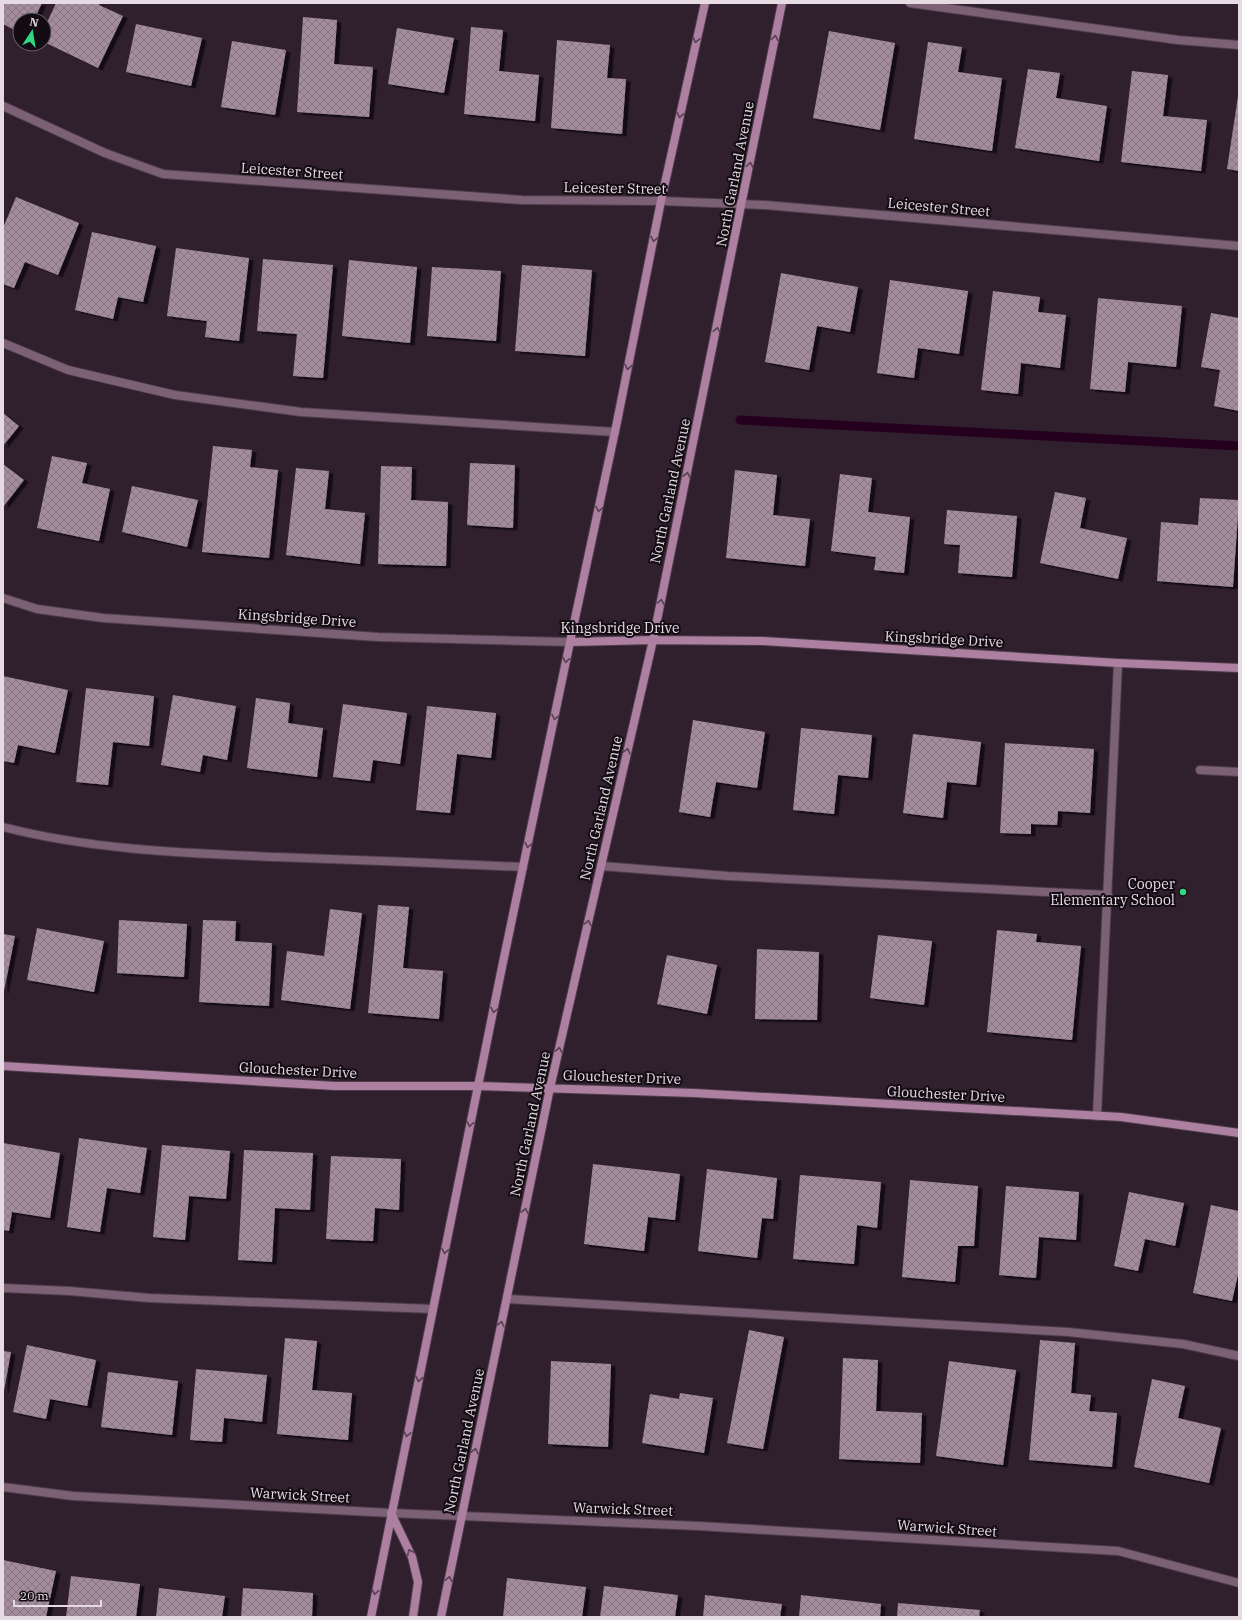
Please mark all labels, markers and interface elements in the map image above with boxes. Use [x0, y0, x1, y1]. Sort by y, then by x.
north arrow [12, 12, 52, 52]
text: N [28, 14, 40, 30]
one-way arrow [771, 35, 779, 41]
one-way arrow [693, 37, 701, 43]
street label: North Garland Avenue [712, 100, 758, 248]
one-way arrow [677, 112, 685, 118]
street label: Leicester Street [240, 158, 344, 184]
one-way arrow [745, 162, 754, 169]
street label: Leicester Street [563, 178, 667, 198]
street label: Leicester Street [887, 194, 991, 220]
one-way arrow [650, 236, 658, 243]
one-way arrow [712, 326, 721, 333]
one-way arrow [625, 364, 633, 370]
street label: North Garland Avenue [646, 417, 694, 565]
one-way arrow [683, 471, 691, 478]
one-way arrow [595, 506, 603, 512]
one-way arrow [656, 599, 664, 605]
street label: Kingsbridge Drive [237, 605, 357, 631]
street label: Kingsbridge Drive [561, 619, 679, 637]
street label: Kingsbridge Drive [884, 627, 1004, 651]
one-way arrow [563, 657, 571, 664]
one-way arrow [551, 714, 559, 721]
street label: North Garland Avenue [576, 734, 626, 882]
one-way arrow [623, 748, 631, 754]
one-way arrow [524, 842, 533, 848]
place label: Cooper Elementary School [1050, 875, 1176, 909]
marker: Cooper Elementary School [1178, 887, 1188, 897]
one-way arrow [584, 920, 592, 926]
one-way arrow [490, 1007, 498, 1014]
one-way arrow [554, 1047, 563, 1054]
street label: North Garland Avenue [506, 1050, 554, 1198]
street label: Glouchester Drive [238, 1058, 358, 1082]
street label: Glouchester Drive [563, 1066, 681, 1088]
street label: Glouchester Drive [886, 1082, 1006, 1106]
one-way arrow [467, 1121, 475, 1127]
one-way arrow [520, 1208, 528, 1214]
one-way arrow [441, 1248, 449, 1255]
one-way arrow [497, 1321, 505, 1327]
street label: North Garland Avenue [440, 1367, 488, 1515]
one-way arrow [415, 1376, 423, 1382]
one-way arrow [404, 1431, 412, 1437]
one-way arrow [471, 1448, 479, 1455]
street label: Warwick Street [249, 1483, 351, 1507]
street label: Warwick Street [573, 1498, 673, 1520]
street label: Warwick Street [896, 1516, 998, 1540]
one-way arrow [407, 1548, 415, 1556]
one-way arrow [444, 1576, 453, 1582]
scale bar [14, 1582, 101, 1608]
text: 20 m [20, 1588, 49, 1603]
one-way arrow [372, 1589, 380, 1595]

